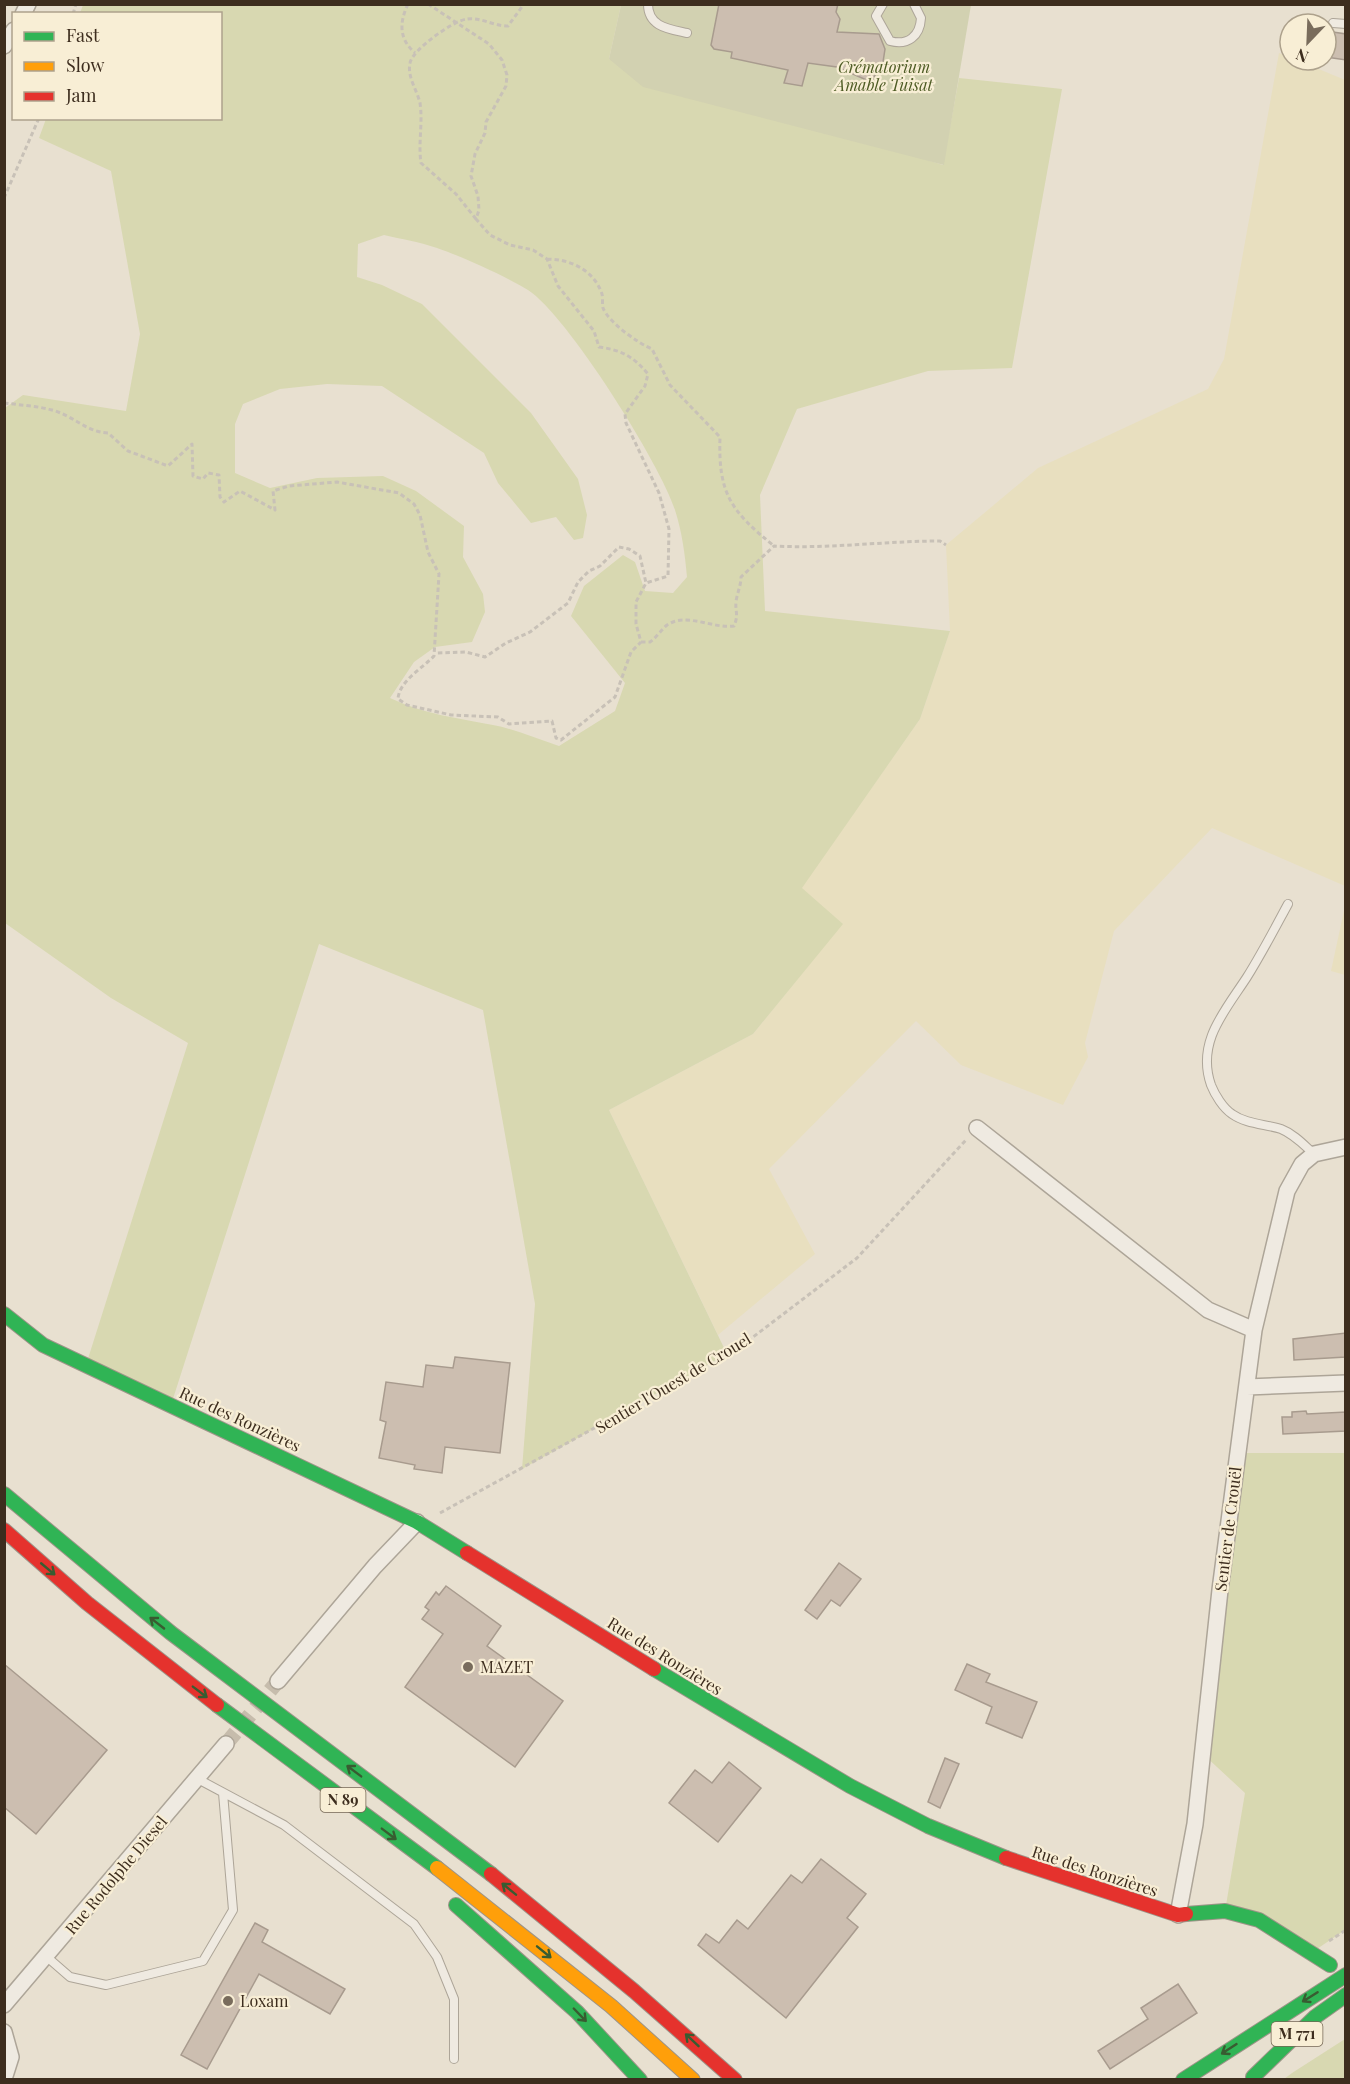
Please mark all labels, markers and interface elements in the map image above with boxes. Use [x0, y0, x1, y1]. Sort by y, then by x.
legend [12, 12, 222, 120]
north arrow [1278, 12, 1338, 72]
text: Fast [66, 23, 100, 47]
text: N [1292, 44, 1311, 68]
text: Slow [66, 53, 104, 77]
park label: Crématorium Amable Tuisat [833, 56, 934, 95]
text: Jam [65, 83, 96, 107]
street label: Sentier l'Ouest de Crouel [591, 1327, 755, 1437]
street label: Rue des Ronzières [176, 1381, 304, 1456]
street label: Sentier de Crouël [1209, 1465, 1246, 1592]
one-way arrow [40, 1562, 55, 1576]
street label: Rue des Ronzières [604, 1612, 727, 1699]
one-way arrow [150, 1617, 166, 1629]
place label: MAZET [480, 1656, 533, 1677]
marker: MAZET [461, 1660, 475, 1674]
one-way arrow [191, 1685, 207, 1698]
one-way arrow [346, 1765, 362, 1777]
road number: N 89 [320, 1788, 366, 1812]
street label: Rue Rodolphe Diesel [60, 1811, 172, 1938]
one-way arrow [381, 1828, 397, 1840]
street label: Rue des Ronzières [1029, 1840, 1161, 1901]
one-way arrow [502, 1882, 517, 1896]
one-way arrow [536, 1946, 552, 1959]
place label: Loxam [240, 1990, 288, 2011]
one-way arrow [1302, 1991, 1319, 2003]
marker: Loxam [221, 1994, 235, 2008]
one-way arrow [572, 2007, 587, 2022]
road number: M 771 [1272, 2022, 1322, 2046]
one-way arrow [684, 2033, 699, 2047]
one-way arrow [1221, 2043, 1238, 2055]

